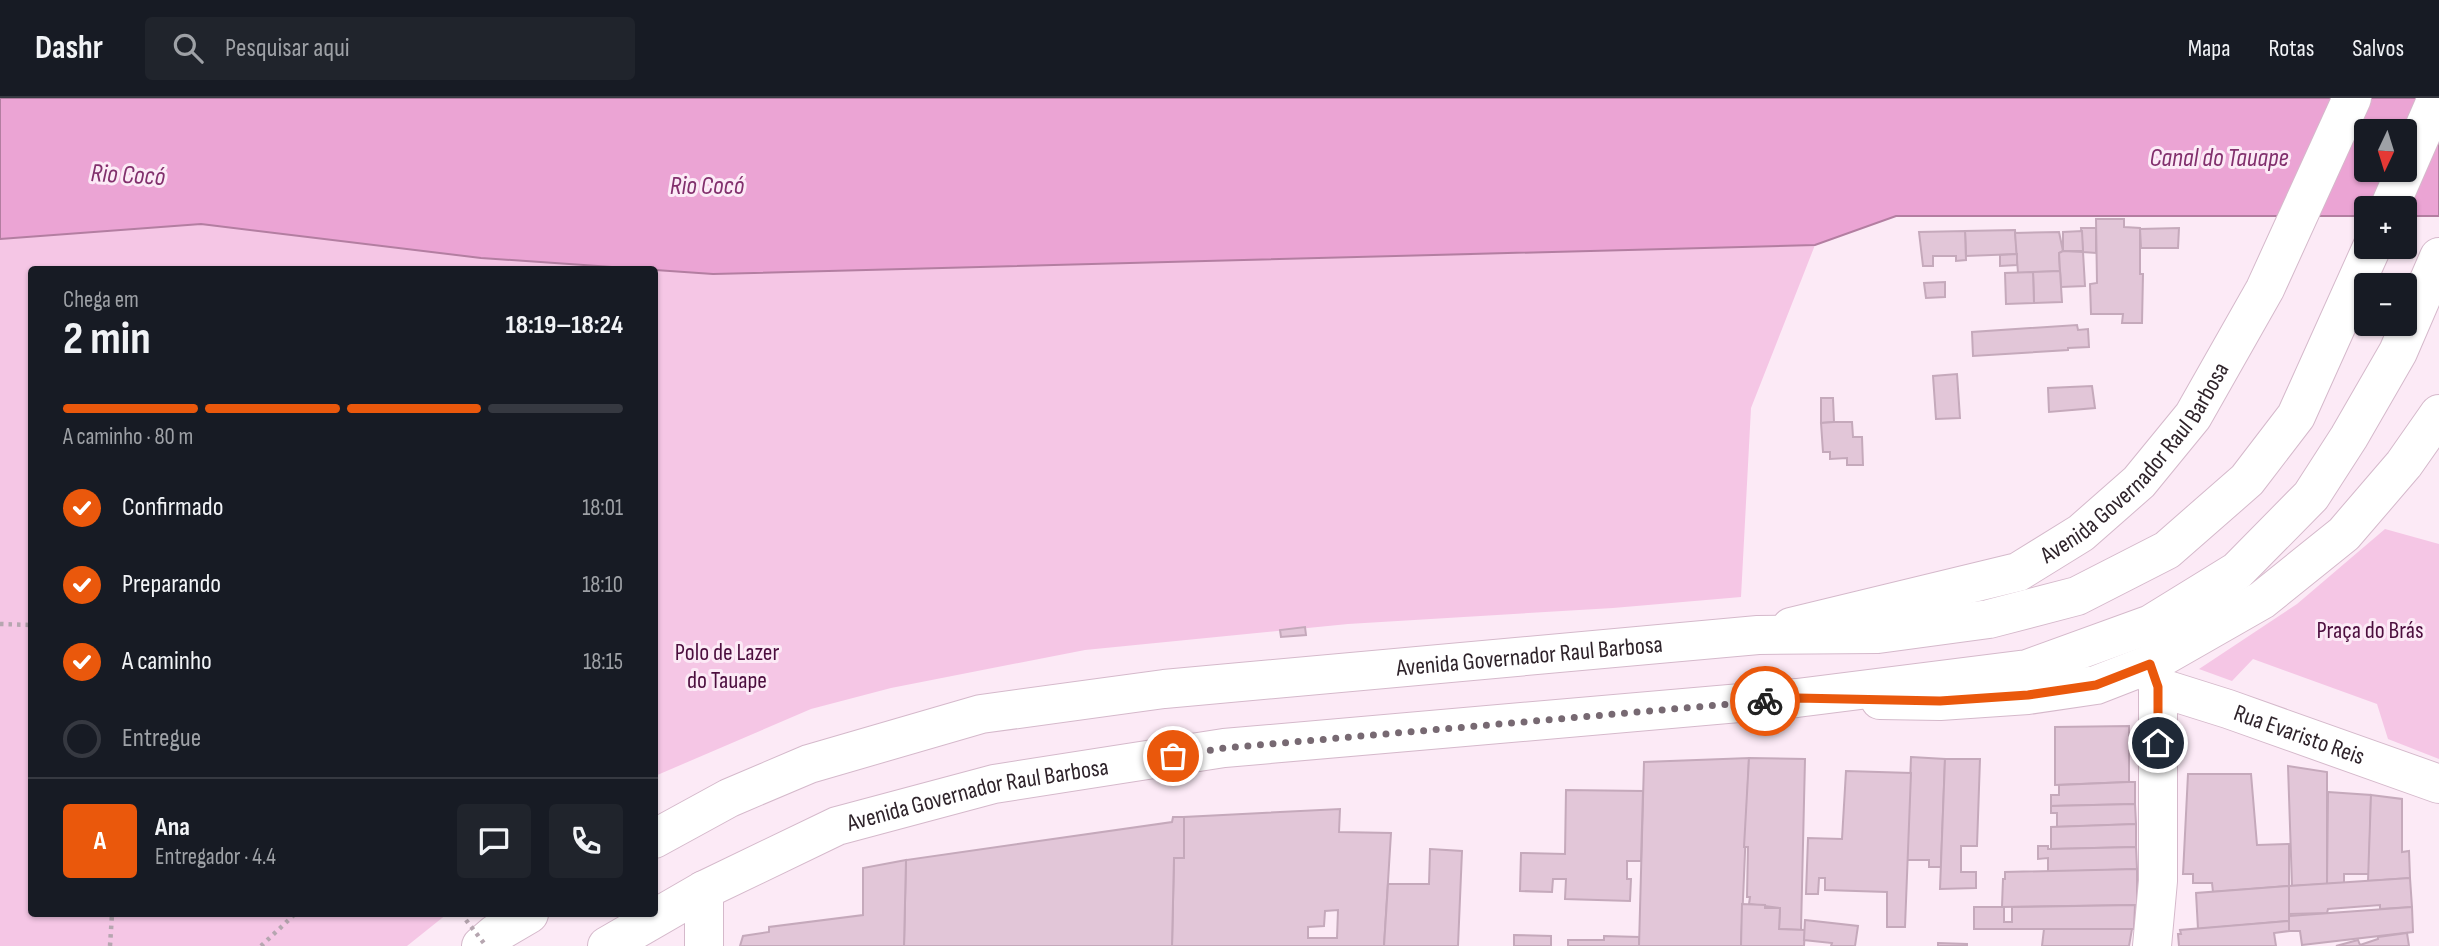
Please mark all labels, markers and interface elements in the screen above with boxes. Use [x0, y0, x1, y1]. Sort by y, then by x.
search box [145, 17, 635, 80]
text: Dashr [35, 28, 103, 68]
icon: search [169, 29, 207, 67]
text: Pesquisar aqui [225, 33, 350, 64]
text: Mapa [2188, 34, 2231, 63]
text: Rotas [2269, 34, 2314, 63]
text: Salvos [2352, 34, 2404, 63]
north arrow [2354, 119, 2417, 182]
map controls [2354, 119, 2417, 336]
water label: Canal do Tauape [2149, 143, 2289, 174]
water label: Rio Cocó [90, 158, 166, 193]
water label: Rio Cocó [670, 171, 745, 202]
button: + [2354, 196, 2417, 259]
button: − [2354, 273, 2417, 336]
text: Chega em [63, 286, 139, 314]
text: 18:19–18:24 [505, 310, 623, 341]
text: 2 min [63, 312, 151, 367]
street label: Avenida Governador Raul Barbosa [2034, 357, 2235, 570]
text: A caminho · 80 m [63, 423, 193, 451]
icon: check [63, 489, 101, 527]
text: Confirmado [122, 492, 223, 523]
text: 18:01 [582, 494, 623, 522]
icon: check [63, 566, 101, 604]
text: Preparando [122, 569, 221, 600]
text: 18:10 [582, 571, 623, 599]
park label: Praça do Brás [2316, 616, 2424, 645]
street label: Avenida Governador Raul Barbosa [1394, 630, 1664, 683]
park label: Polo de Lazer do Tauape [675, 638, 779, 695]
icon: check [63, 643, 101, 681]
text: A caminho [122, 646, 212, 677]
text: 18:15 [583, 648, 623, 676]
courier [1730, 666, 1800, 736]
icon: bike [1746, 682, 1784, 720]
street label: Rua Evaristo Reis [2230, 698, 2368, 771]
pin [2128, 713, 2188, 773]
text: Entregue [122, 723, 201, 754]
icon: home [2139, 724, 2177, 762]
pin [1143, 726, 1203, 786]
icon: bag [1154, 737, 1192, 775]
street label: Avenida Governador Raul Barbosa [843, 752, 1110, 838]
button: chat [457, 804, 531, 878]
button: phone [549, 804, 623, 878]
text: Ana [155, 812, 190, 843]
text: A [94, 826, 106, 857]
text: Entregador · 4.4 [155, 843, 276, 871]

